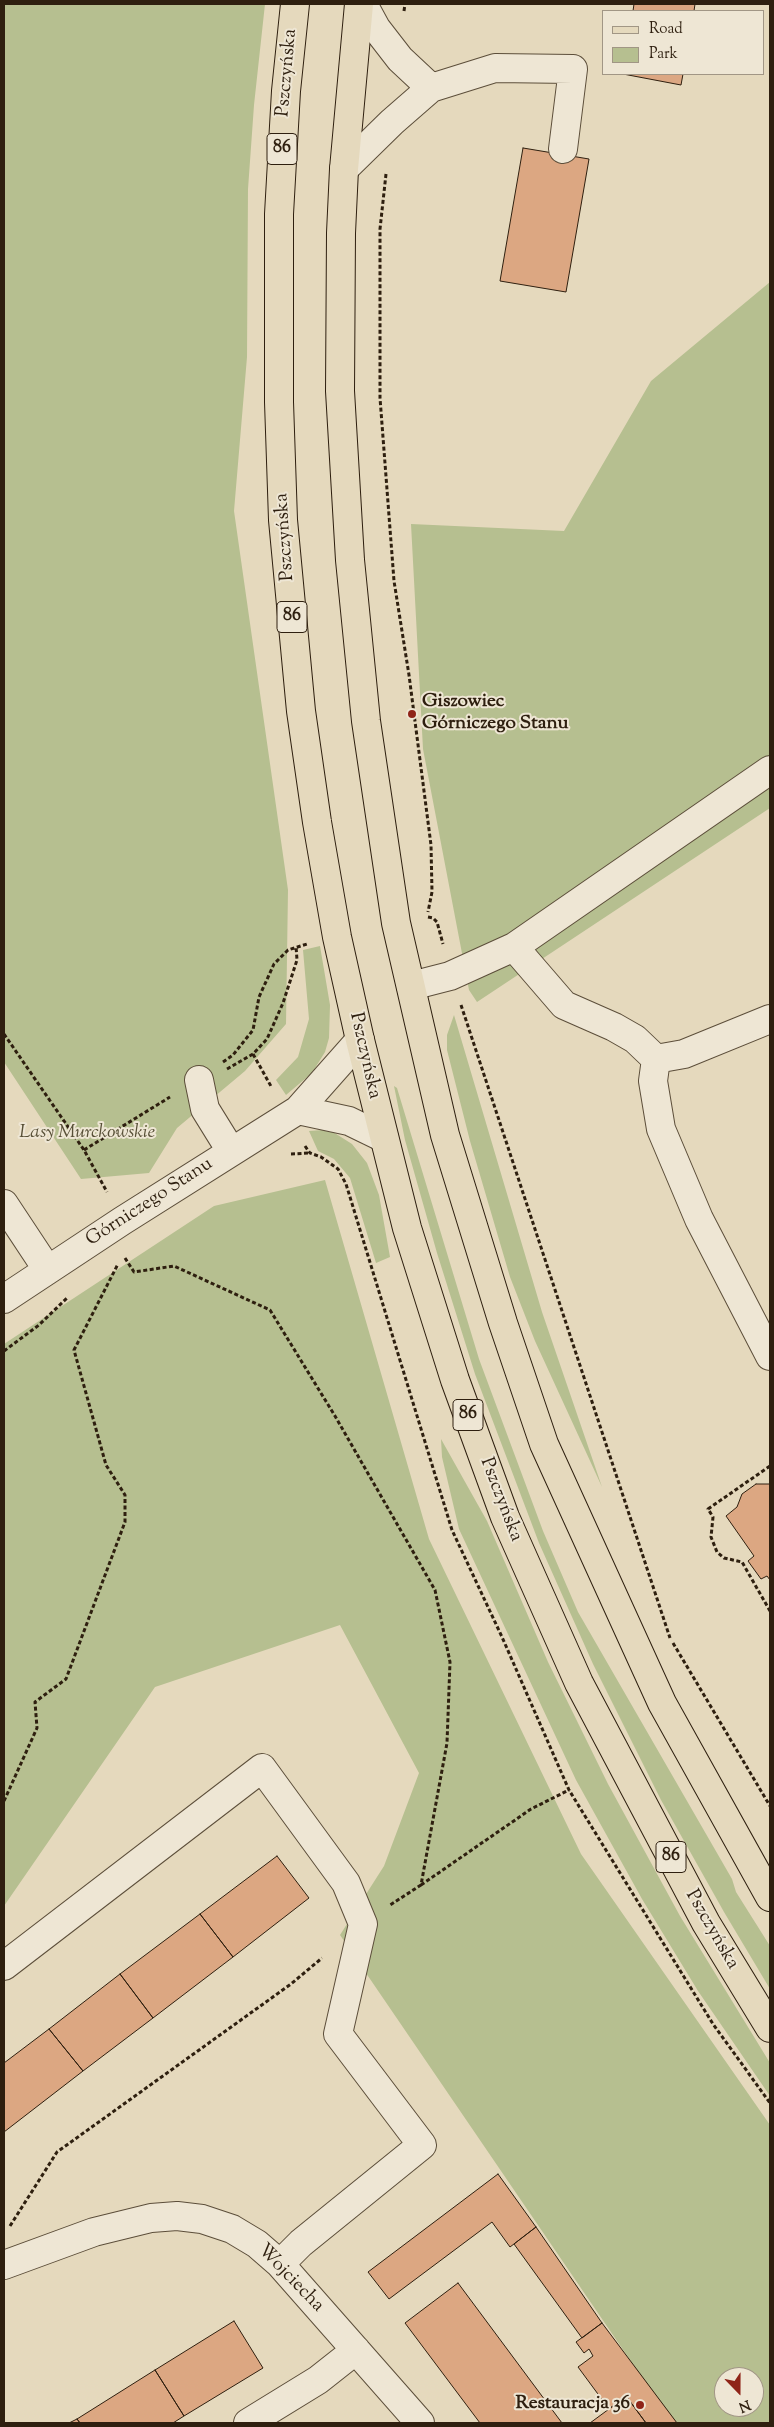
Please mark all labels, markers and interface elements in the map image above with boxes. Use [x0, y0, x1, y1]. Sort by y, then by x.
legend [602, 10, 764, 75]
text: Road [649, 19, 683, 40]
street label: Pszczyńska [273, 28, 303, 118]
text: Park [649, 44, 678, 65]
road number: 86 [267, 134, 297, 164]
street label: Pszczyńska [272, 492, 300, 582]
road number: 86 [277, 602, 307, 632]
place label: Giszowiec Górniczego Stanu [422, 692, 568, 736]
marker: Giszowiec Górniczego Stanu [406, 708, 418, 720]
street label: Pszczyńska [343, 1010, 385, 1102]
park label: Lasy Murckowskie [19, 1123, 155, 1145]
street label: Górniczego Stanu [82, 1154, 218, 1252]
road number: 86 [453, 1400, 483, 1430]
street label: Pszczyńska [474, 1455, 526, 1545]
road number: 86 [656, 1841, 686, 1872]
street label: Pszczyńska [679, 1886, 743, 1974]
street label: Wojciecha [252, 2240, 328, 2318]
north arrow [714, 2367, 764, 2417]
place label: Restauracja 36 [516, 2394, 630, 2416]
text: N [735, 2394, 753, 2416]
marker: Restauracja 36 [634, 2399, 646, 2411]

